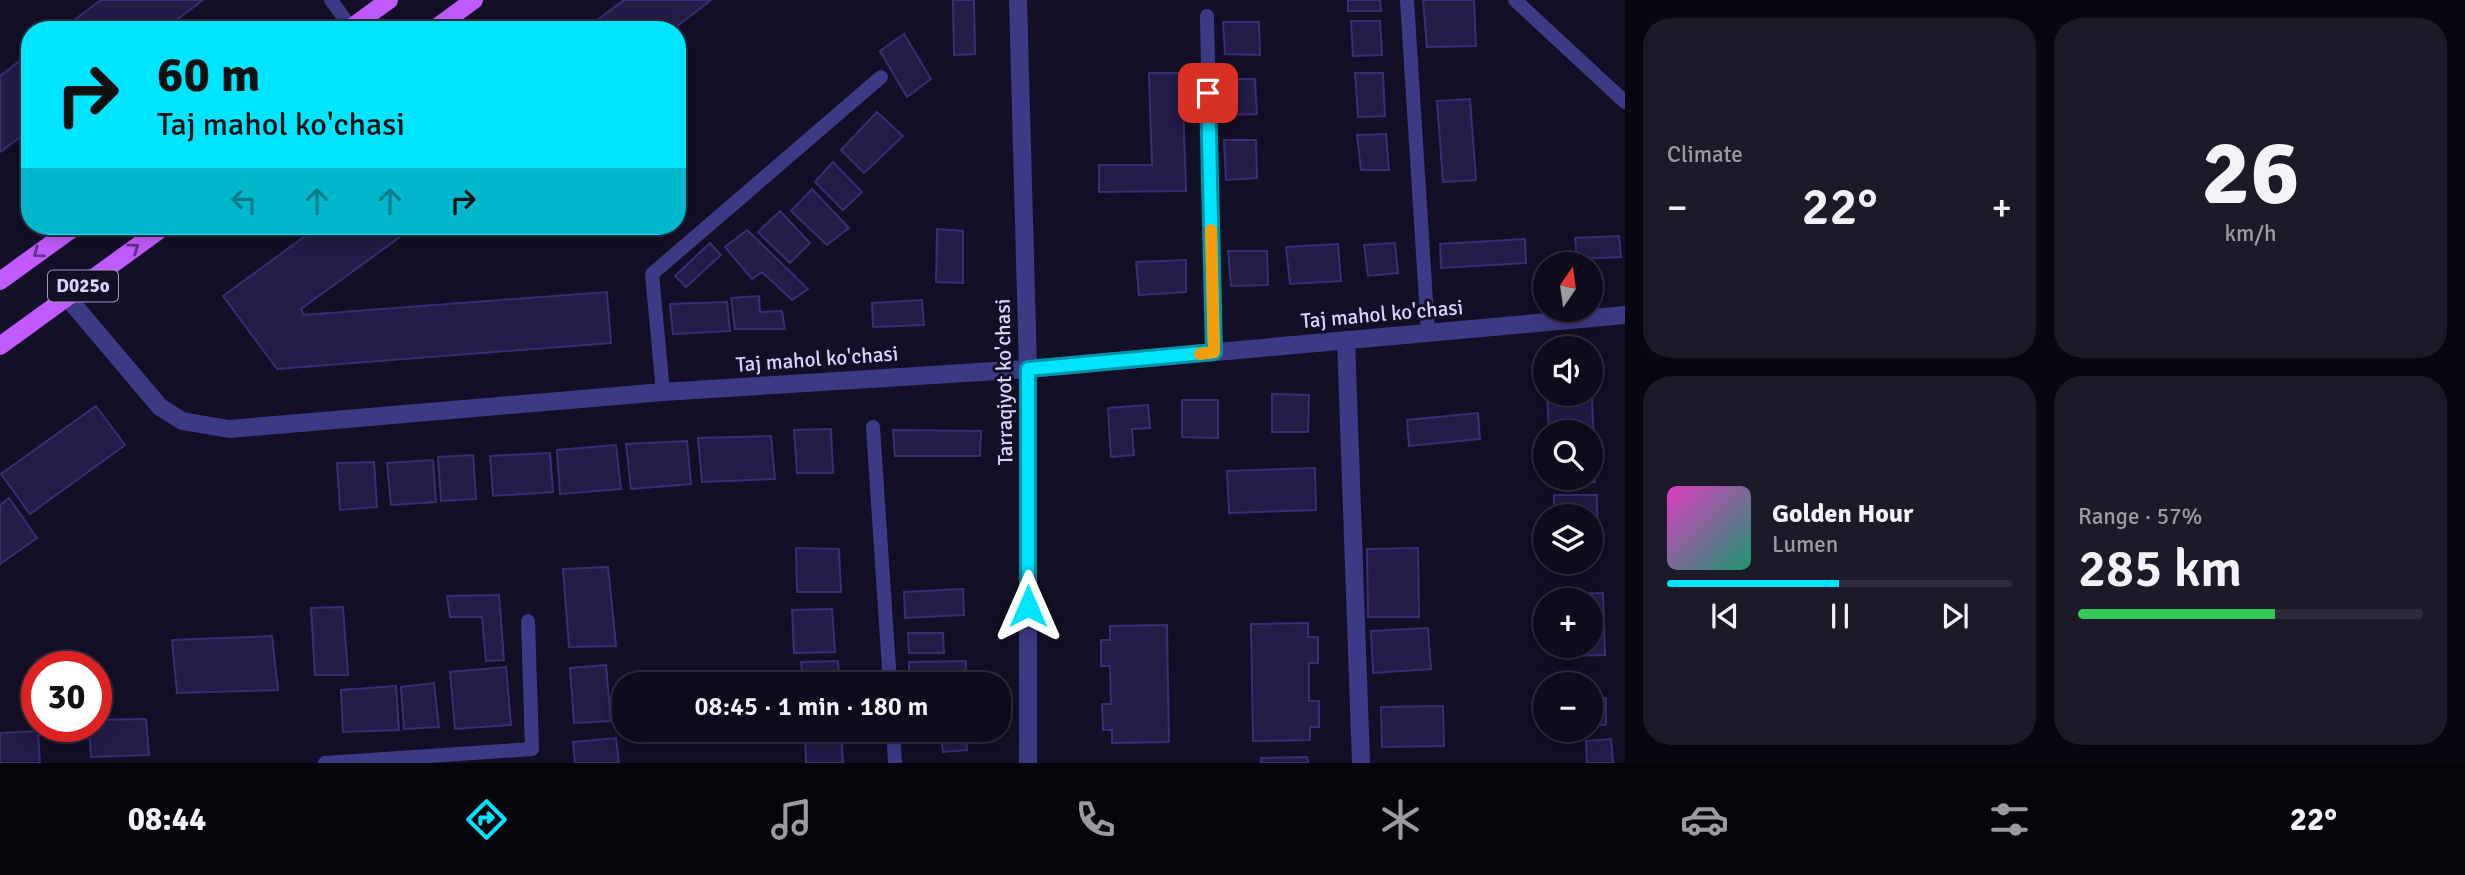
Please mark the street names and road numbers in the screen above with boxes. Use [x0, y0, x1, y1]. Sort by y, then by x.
road number: D025o [48, 270, 118, 302]
street label: Taj mahol ko'chasi [1300, 294, 1464, 334]
street label: Tarraqiyot ko'chasi [990, 299, 1018, 465]
street label: Taj mahol ko'chasi [735, 340, 899, 378]

